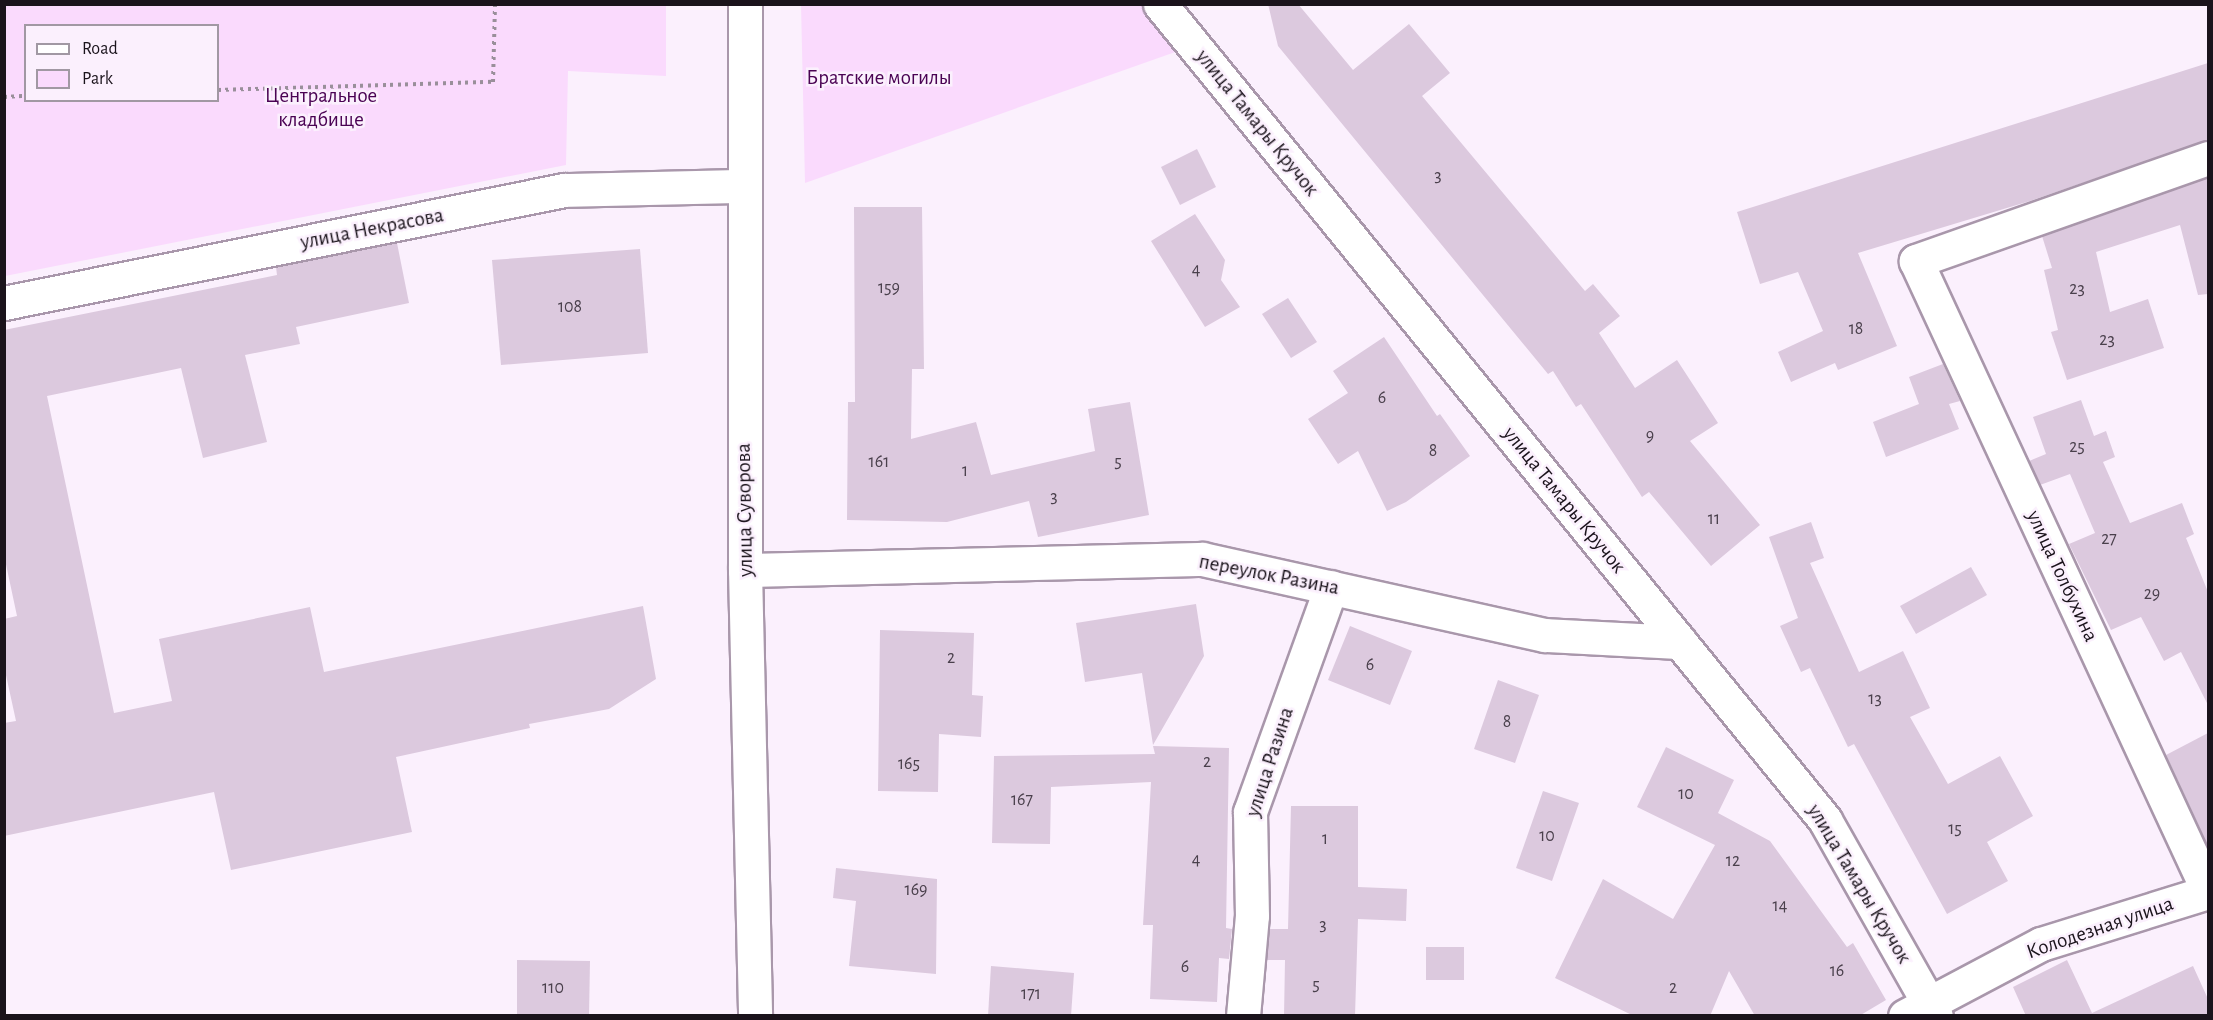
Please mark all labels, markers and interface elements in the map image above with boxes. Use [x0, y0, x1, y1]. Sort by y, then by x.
legend [24, 24, 219, 102]
text: Road [82, 40, 118, 58]
street label: улица Тамары Кручок [1190, 45, 1324, 201]
park label: Братские могилы [806, 65, 952, 91]
text: Park [82, 70, 113, 88]
park label: Центральное кладбище [265, 83, 377, 133]
house number: 3 [1434, 165, 1442, 187]
street label: улица Некрасова [298, 203, 446, 255]
house number: 4 [1192, 259, 1200, 281]
house number: 159 [878, 277, 900, 299]
house number: 23 [2069, 278, 2085, 300]
house number: 108 [558, 296, 582, 318]
house number: 18 [1849, 318, 1863, 340]
house number: 23 [2099, 329, 2115, 351]
house number: 6 [1378, 387, 1386, 409]
street label: улица Тамары Кручок [1497, 422, 1631, 578]
house number: 9 [1646, 425, 1654, 447]
house number: 25 [2069, 436, 2085, 458]
house number: 8 [1429, 440, 1437, 462]
street label: улица Суворова [731, 443, 759, 577]
house number: 161 [869, 451, 889, 473]
house number: 5 [1114, 451, 1122, 473]
house number: 1 [962, 460, 968, 482]
house number: 3 [1050, 486, 1058, 508]
street label: улица Толбухина [2021, 506, 2103, 646]
house number: 11 [1708, 508, 1720, 530]
house number: 27 [2101, 528, 2117, 550]
street label: переулок Разина [1197, 549, 1341, 601]
house number: 29 [2144, 583, 2160, 605]
house number: 2 [947, 647, 955, 669]
house number: 6 [1366, 654, 1374, 676]
house number: 13 [1868, 688, 1882, 710]
street label: улица Разина [1240, 704, 1300, 820]
house number: 8 [1503, 711, 1511, 733]
house number: 2 [1203, 751, 1211, 773]
house number: 165 [898, 753, 920, 775]
house number: 10 [1678, 783, 1694, 805]
house number: 167 [1011, 789, 1033, 811]
street label: улица Тамары Кручок [1801, 800, 1917, 968]
house number: 15 [1948, 818, 1962, 840]
house number: 10 [1539, 825, 1555, 847]
house number: 1 [1322, 828, 1328, 850]
house number: 4 [1192, 849, 1200, 871]
house number: 12 [1726, 850, 1740, 872]
house number: 169 [904, 879, 928, 901]
street label: Колодезная улица [2023, 891, 2177, 965]
house number: 14 [1773, 895, 1787, 917]
house number: 3 [1319, 914, 1327, 936]
house number: 6 [1181, 956, 1189, 978]
house number: 16 [1830, 960, 1844, 982]
house number: 5 [1312, 974, 1320, 996]
house number: 110 [542, 977, 564, 999]
house number: 2 [1669, 977, 1677, 999]
house number: 171 [1021, 983, 1041, 1005]

